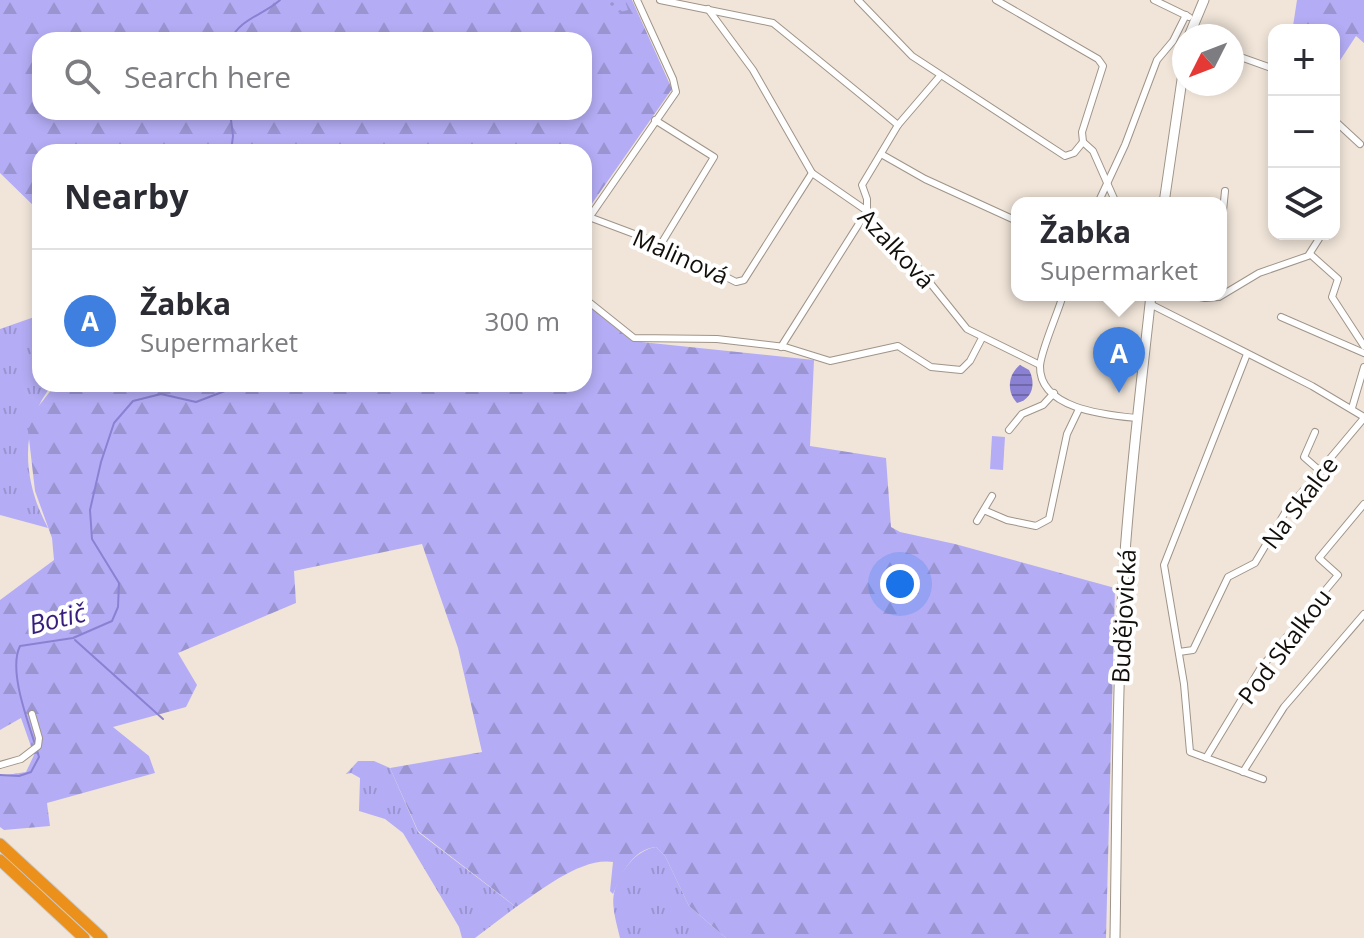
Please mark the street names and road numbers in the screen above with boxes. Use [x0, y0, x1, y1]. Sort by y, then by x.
street label: Azalková [851, 201, 943, 295]
street label: Malinová [628, 220, 734, 292]
street label: Na Skalce [1253, 449, 1345, 555]
street label: Budějovická [1103, 548, 1143, 684]
street label: Pod Skalkou [1230, 581, 1338, 711]

